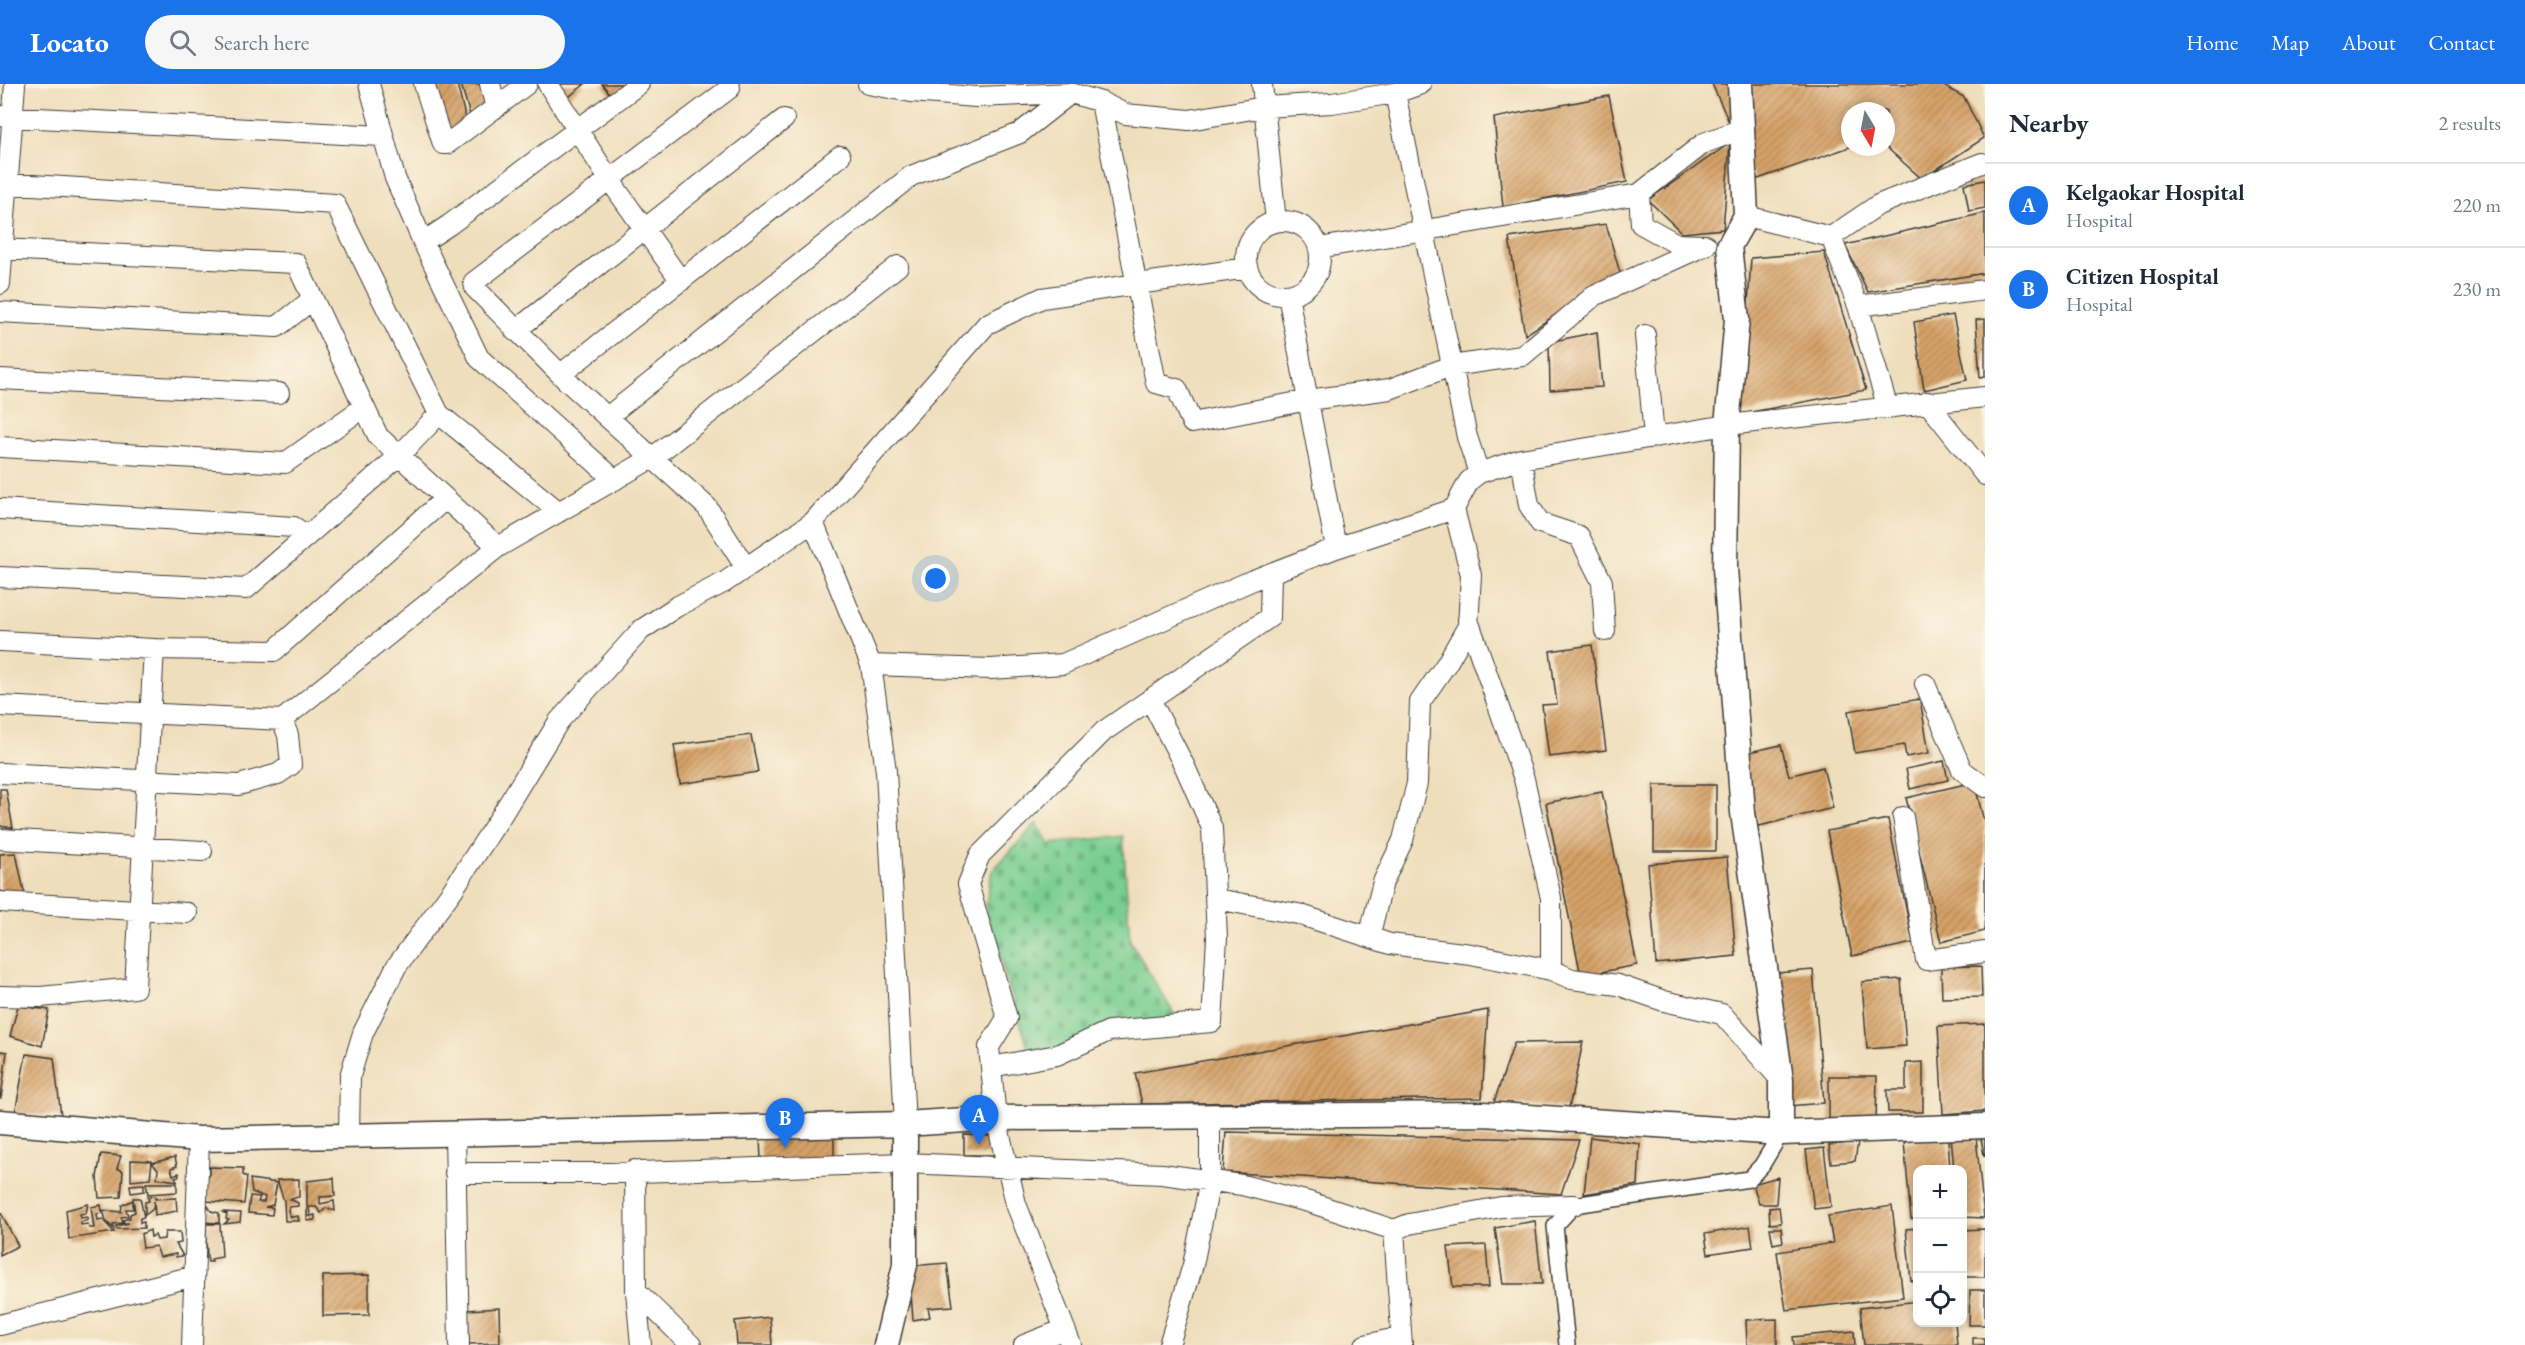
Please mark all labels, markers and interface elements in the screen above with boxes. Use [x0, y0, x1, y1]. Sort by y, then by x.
search box [145, 15, 565, 69]
text: Locato [30, 24, 109, 60]
icon: search [166, 26, 199, 59]
text: Search here [214, 28, 309, 57]
text: Home [2186, 29, 2238, 56]
text: Map [2271, 29, 2309, 56]
text: About [2342, 29, 2395, 56]
text: Contact [2428, 29, 2495, 56]
north arrow [1841, 102, 1895, 156]
text: Nearby [2009, 106, 2089, 140]
text: 2 results [2438, 110, 2501, 136]
text: Kelgaokar Hospital [2066, 178, 2245, 207]
text: A [2021, 192, 2036, 218]
text: 220 m [2453, 192, 2501, 218]
text: Hospital [2066, 207, 2133, 233]
text: Citizen Hospital [2066, 262, 2219, 291]
text: B [2022, 276, 2035, 302]
text: 230 m [2453, 276, 2501, 302]
text: Hospital [2066, 291, 2133, 317]
your location [921, 564, 950, 593]
pin: A [960, 1096, 998, 1145]
pin: B [766, 1098, 804, 1148]
map controls [1913, 1165, 1967, 1327]
button: + [1913, 1165, 1967, 1219]
button: − [1913, 1219, 1967, 1273]
button: locate [1913, 1273, 1967, 1327]

